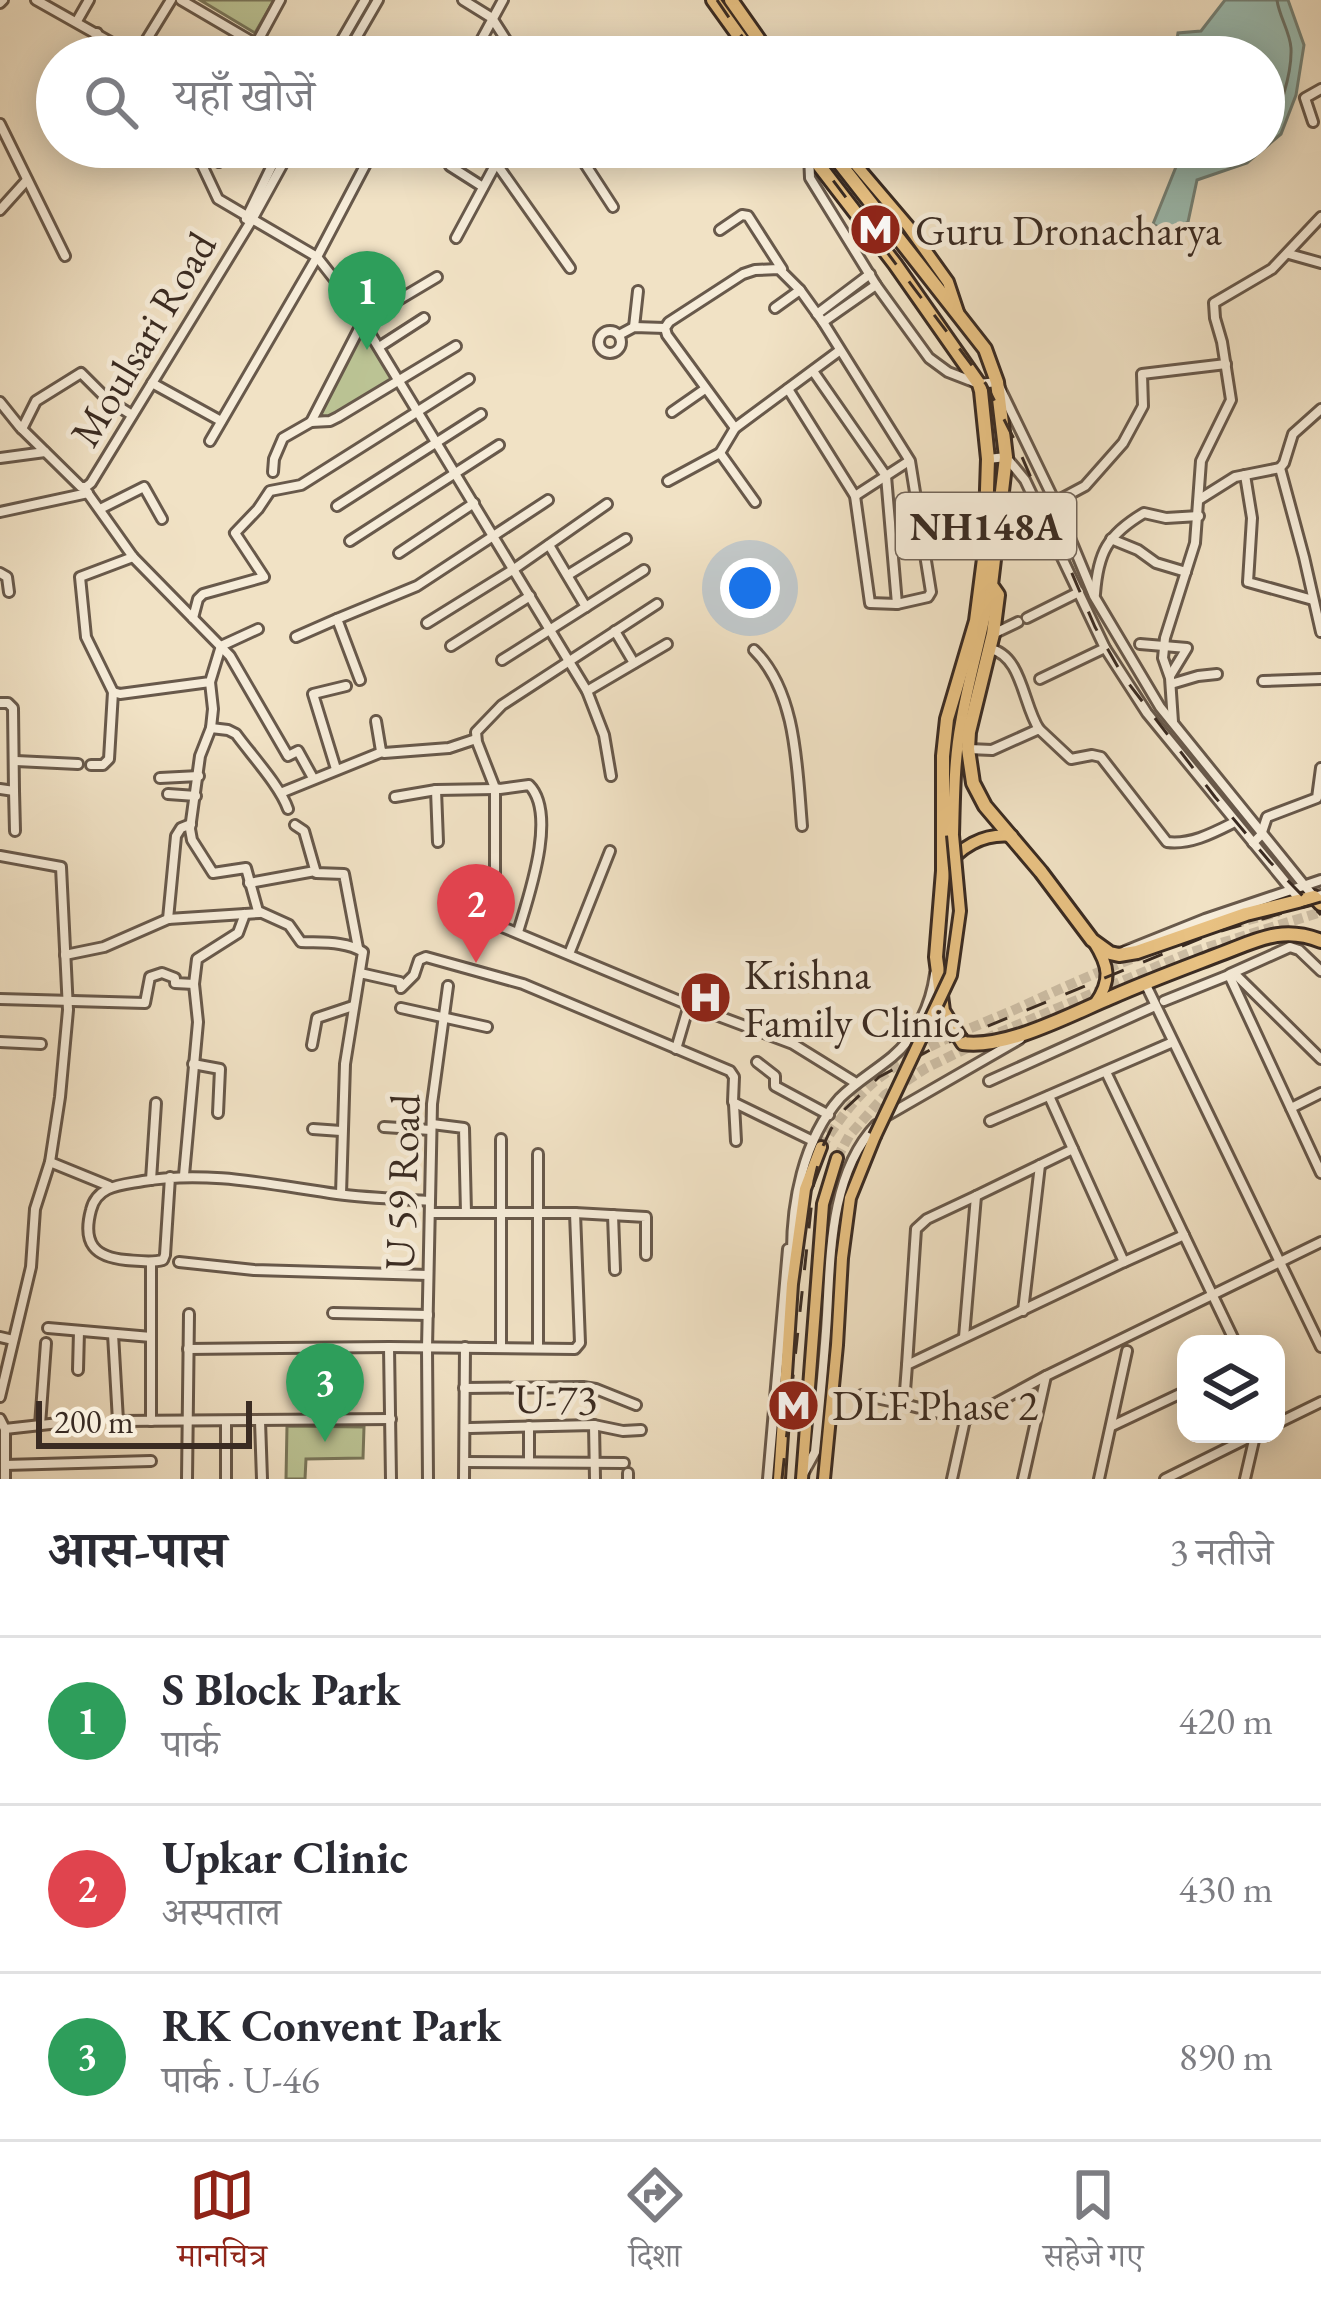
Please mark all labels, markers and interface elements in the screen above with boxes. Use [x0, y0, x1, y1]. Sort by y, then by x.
search box [36, 36, 1285, 168]
text: यहाँ खोजें [174, 66, 315, 124]
icon: search [78, 69, 144, 135]
metro station icon: Guru Dronacharya [848, 202, 904, 258]
place label: Guru Dronacharya [915, 203, 1222, 258]
street label: Moulsari Road [57, 221, 229, 456]
pin: 1 [328, 251, 406, 350]
road number: NH148A [896, 493, 1076, 559]
your location [720, 558, 780, 618]
pin: 2 [437, 864, 515, 963]
place label: Krishna Family Clinic [744, 947, 961, 1050]
hospital icon: Krishna Family Clinic [677, 970, 733, 1026]
street label: U 59 Road [371, 1092, 433, 1271]
map controls [1177, 1335, 1285, 1443]
button: layers [1177, 1335, 1285, 1443]
pin: 3 [286, 1343, 364, 1442]
street label: U-73 [514, 1371, 598, 1427]
metro station icon: DLF Phase 2 [765, 1377, 821, 1433]
place label: DLF Phase 2 [832, 1378, 1038, 1433]
scale bar [36, 1395, 252, 1448]
text: 200 m [54, 1400, 134, 1443]
text: आस-पास [48, 1516, 226, 1582]
text: 3 नतीजे [1170, 1526, 1273, 1577]
text: S Block Park [162, 1660, 400, 1718]
text: 1 [77, 1695, 97, 1746]
text: 420 m [1179, 1695, 1273, 1746]
text: पार्क [162, 1718, 219, 1769]
text: Upkar Clinic [162, 1828, 408, 1886]
text: 2 [77, 1863, 97, 1914]
text: 430 m [1179, 1863, 1273, 1914]
text: अस्पताल [162, 1886, 281, 1937]
text: RK Convent Park [162, 1996, 501, 2054]
text: 3 [77, 2031, 97, 2082]
text: 890 m [1179, 2031, 1273, 2082]
text: पार्क · U-46 [162, 2054, 320, 2105]
tab: मानचित्र [178, 2162, 267, 2288]
tab: दिशा [622, 2162, 688, 2288]
tab: सहेजे गए [1043, 2162, 1143, 2288]

